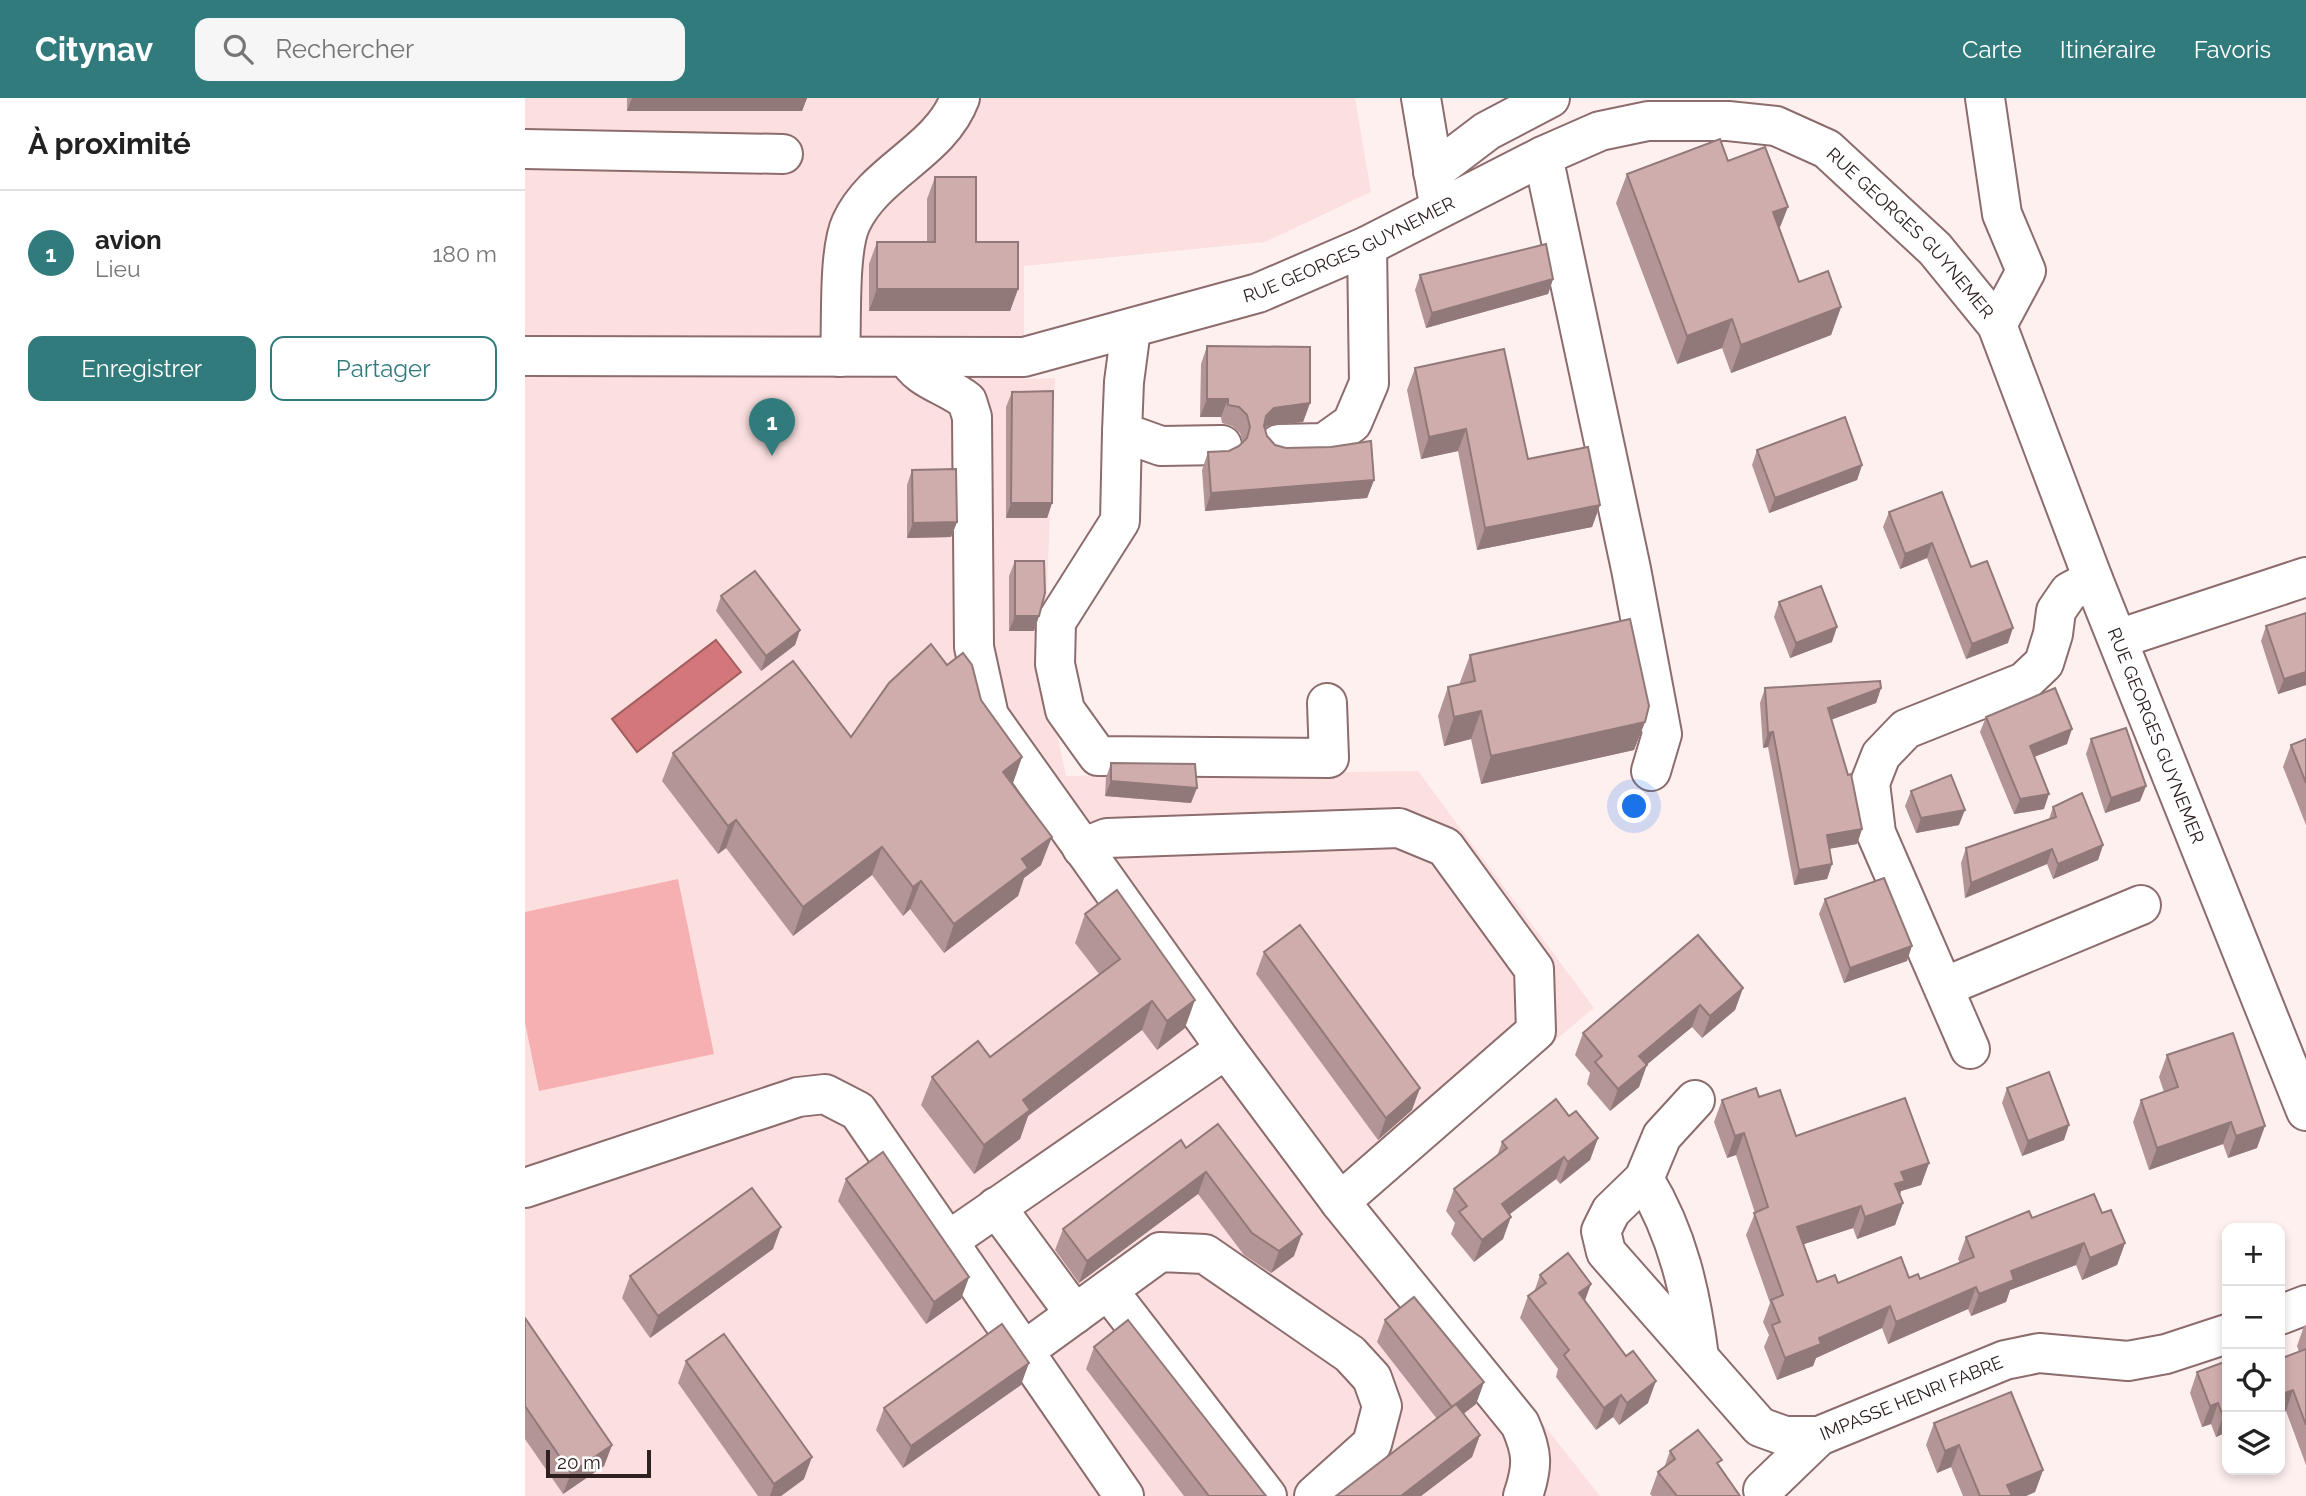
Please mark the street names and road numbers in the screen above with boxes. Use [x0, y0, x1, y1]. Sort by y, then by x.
street label: RUE GEORGES GUYNEMER [1823, 143, 1999, 323]
street label: RUE GEORGES GUYNEMER [1241, 192, 1458, 307]
street label: RUE GEORGES GUYNEMER [2104, 624, 2209, 847]
street label: IMPASSE HENRI FABRE [1817, 1351, 2006, 1444]

